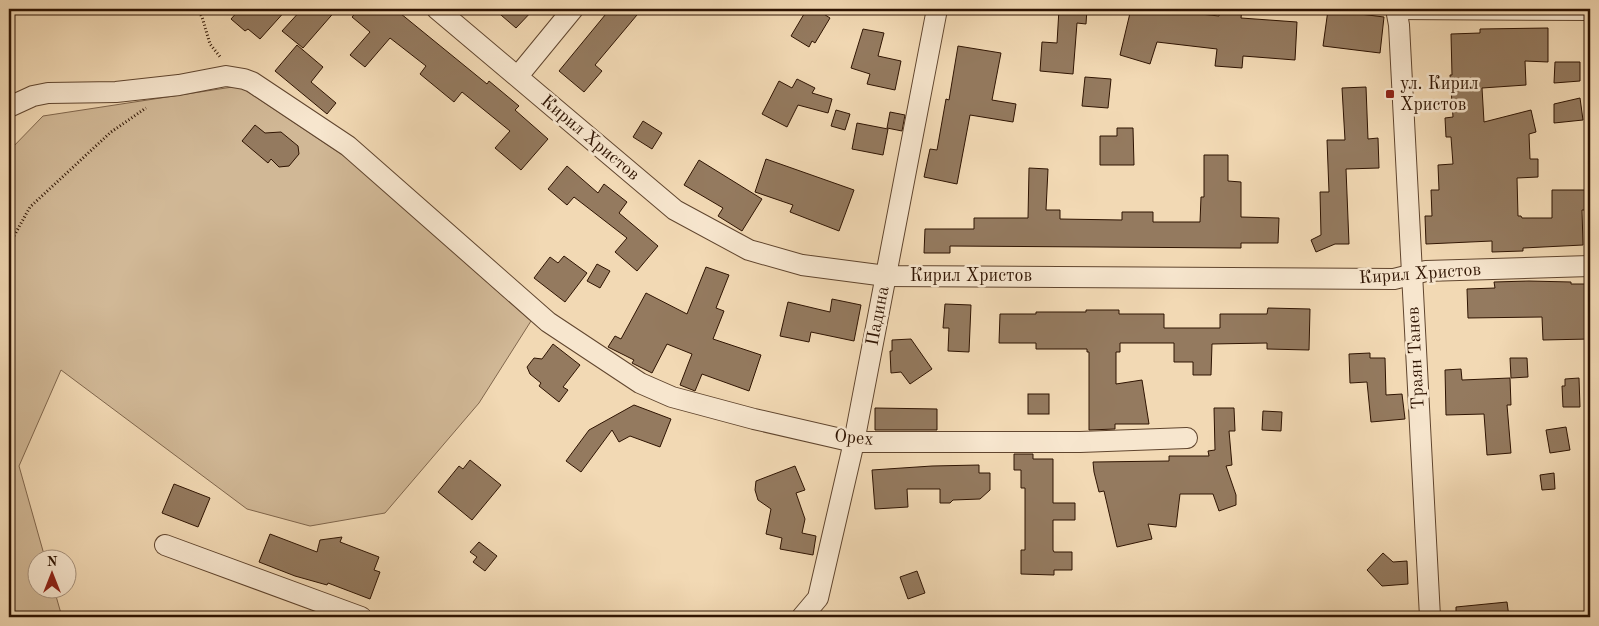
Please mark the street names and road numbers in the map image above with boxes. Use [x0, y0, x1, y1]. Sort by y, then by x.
street label: Кирил Христов [537, 92, 643, 184]
street label: Кирил Христов [1358, 261, 1482, 287]
street label: Кирил Христов [910, 267, 1032, 285]
street label: Падина [863, 285, 893, 347]
street label: Траян Танев [1404, 306, 1428, 410]
street label: Орех [833, 427, 875, 449]

